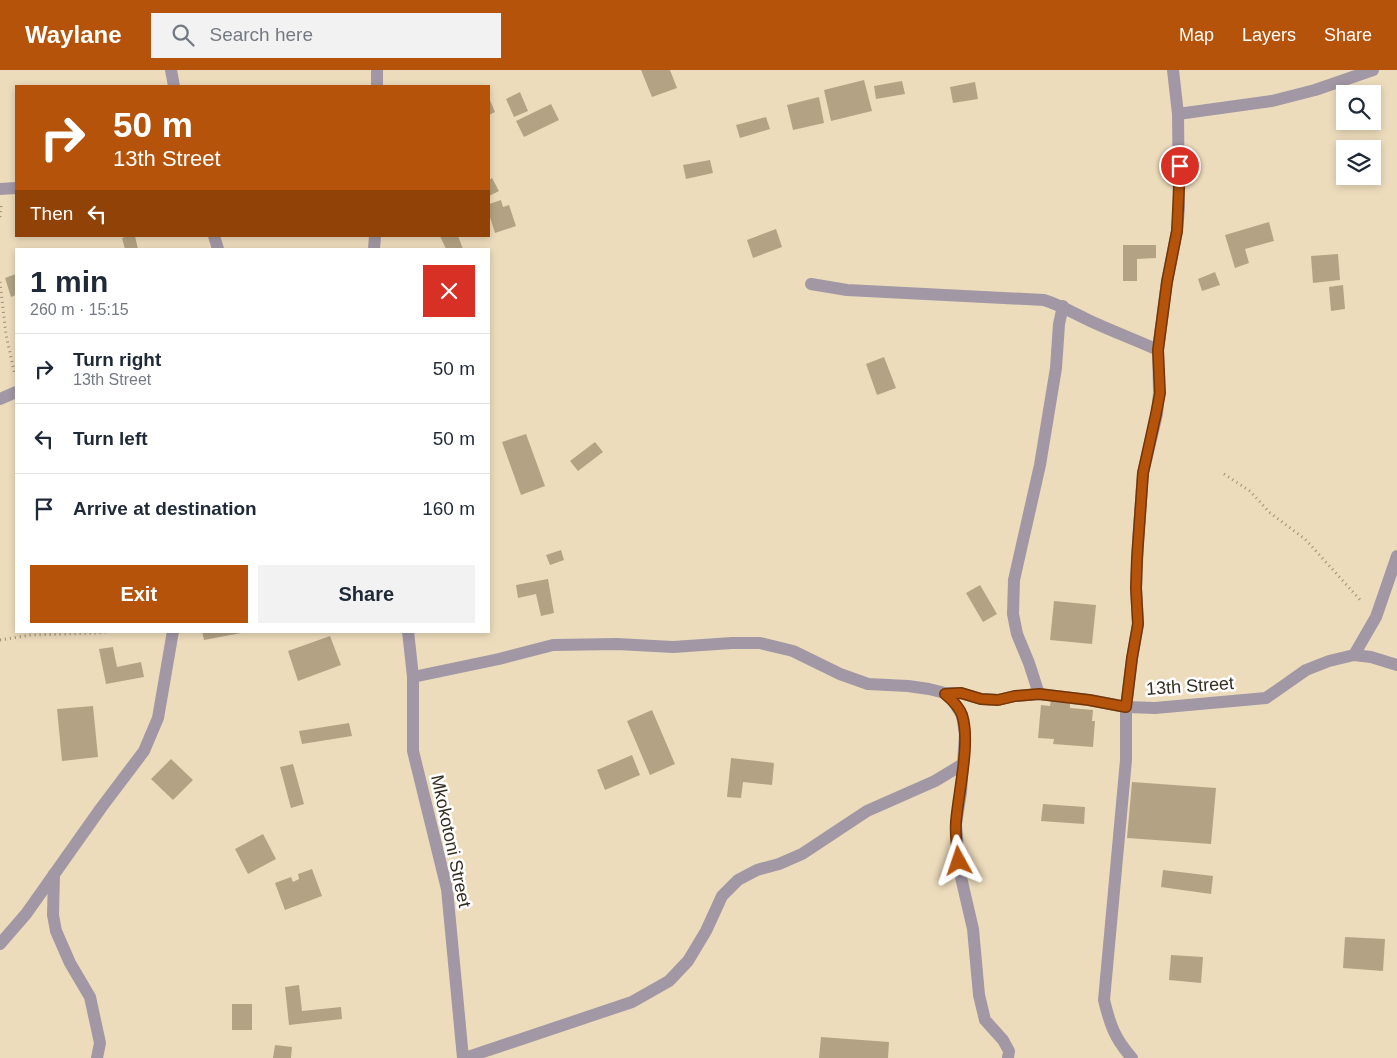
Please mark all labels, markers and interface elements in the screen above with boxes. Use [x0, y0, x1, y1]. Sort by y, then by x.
search box [151, 13, 501, 58]
text: Waylane [25, 21, 121, 48]
icon: search [169, 21, 197, 49]
text: Search here [209, 24, 313, 45]
text: Map [1179, 25, 1214, 45]
text: Layers [1242, 25, 1296, 45]
text: Share [1324, 25, 1372, 45]
map controls [1336, 85, 1381, 185]
button: search [1336, 85, 1381, 130]
icon: right [30, 105, 95, 170]
text: 50 m [113, 105, 193, 144]
button: layers [1336, 140, 1381, 185]
pin [1159, 145, 1201, 187]
text: 13th Street [113, 146, 221, 171]
icon: arrive [1166, 152, 1194, 180]
icon: left [83, 200, 111, 228]
text: Then [30, 203, 73, 224]
text: 1 min [30, 265, 108, 298]
button: close [423, 265, 475, 317]
text: 260 m · 15:15 [30, 301, 129, 318]
text: Turn right [73, 349, 161, 370]
icon: right [30, 355, 58, 383]
text: 50 m [433, 358, 475, 379]
text: 13th Street [73, 371, 151, 388]
icon: left [30, 425, 58, 453]
text: Turn left [73, 428, 148, 449]
text: 50 m [433, 428, 475, 449]
icon: arrive [30, 495, 58, 523]
text: Arrive at destination [73, 498, 257, 519]
text: 160 m [422, 498, 475, 519]
button: Exit [30, 565, 248, 623]
button: Share [258, 565, 475, 623]
street label: 13th Street [1145, 673, 1235, 699]
street label: Mkokotoni Street [427, 773, 475, 909]
position arrow [932, 834, 984, 886]

